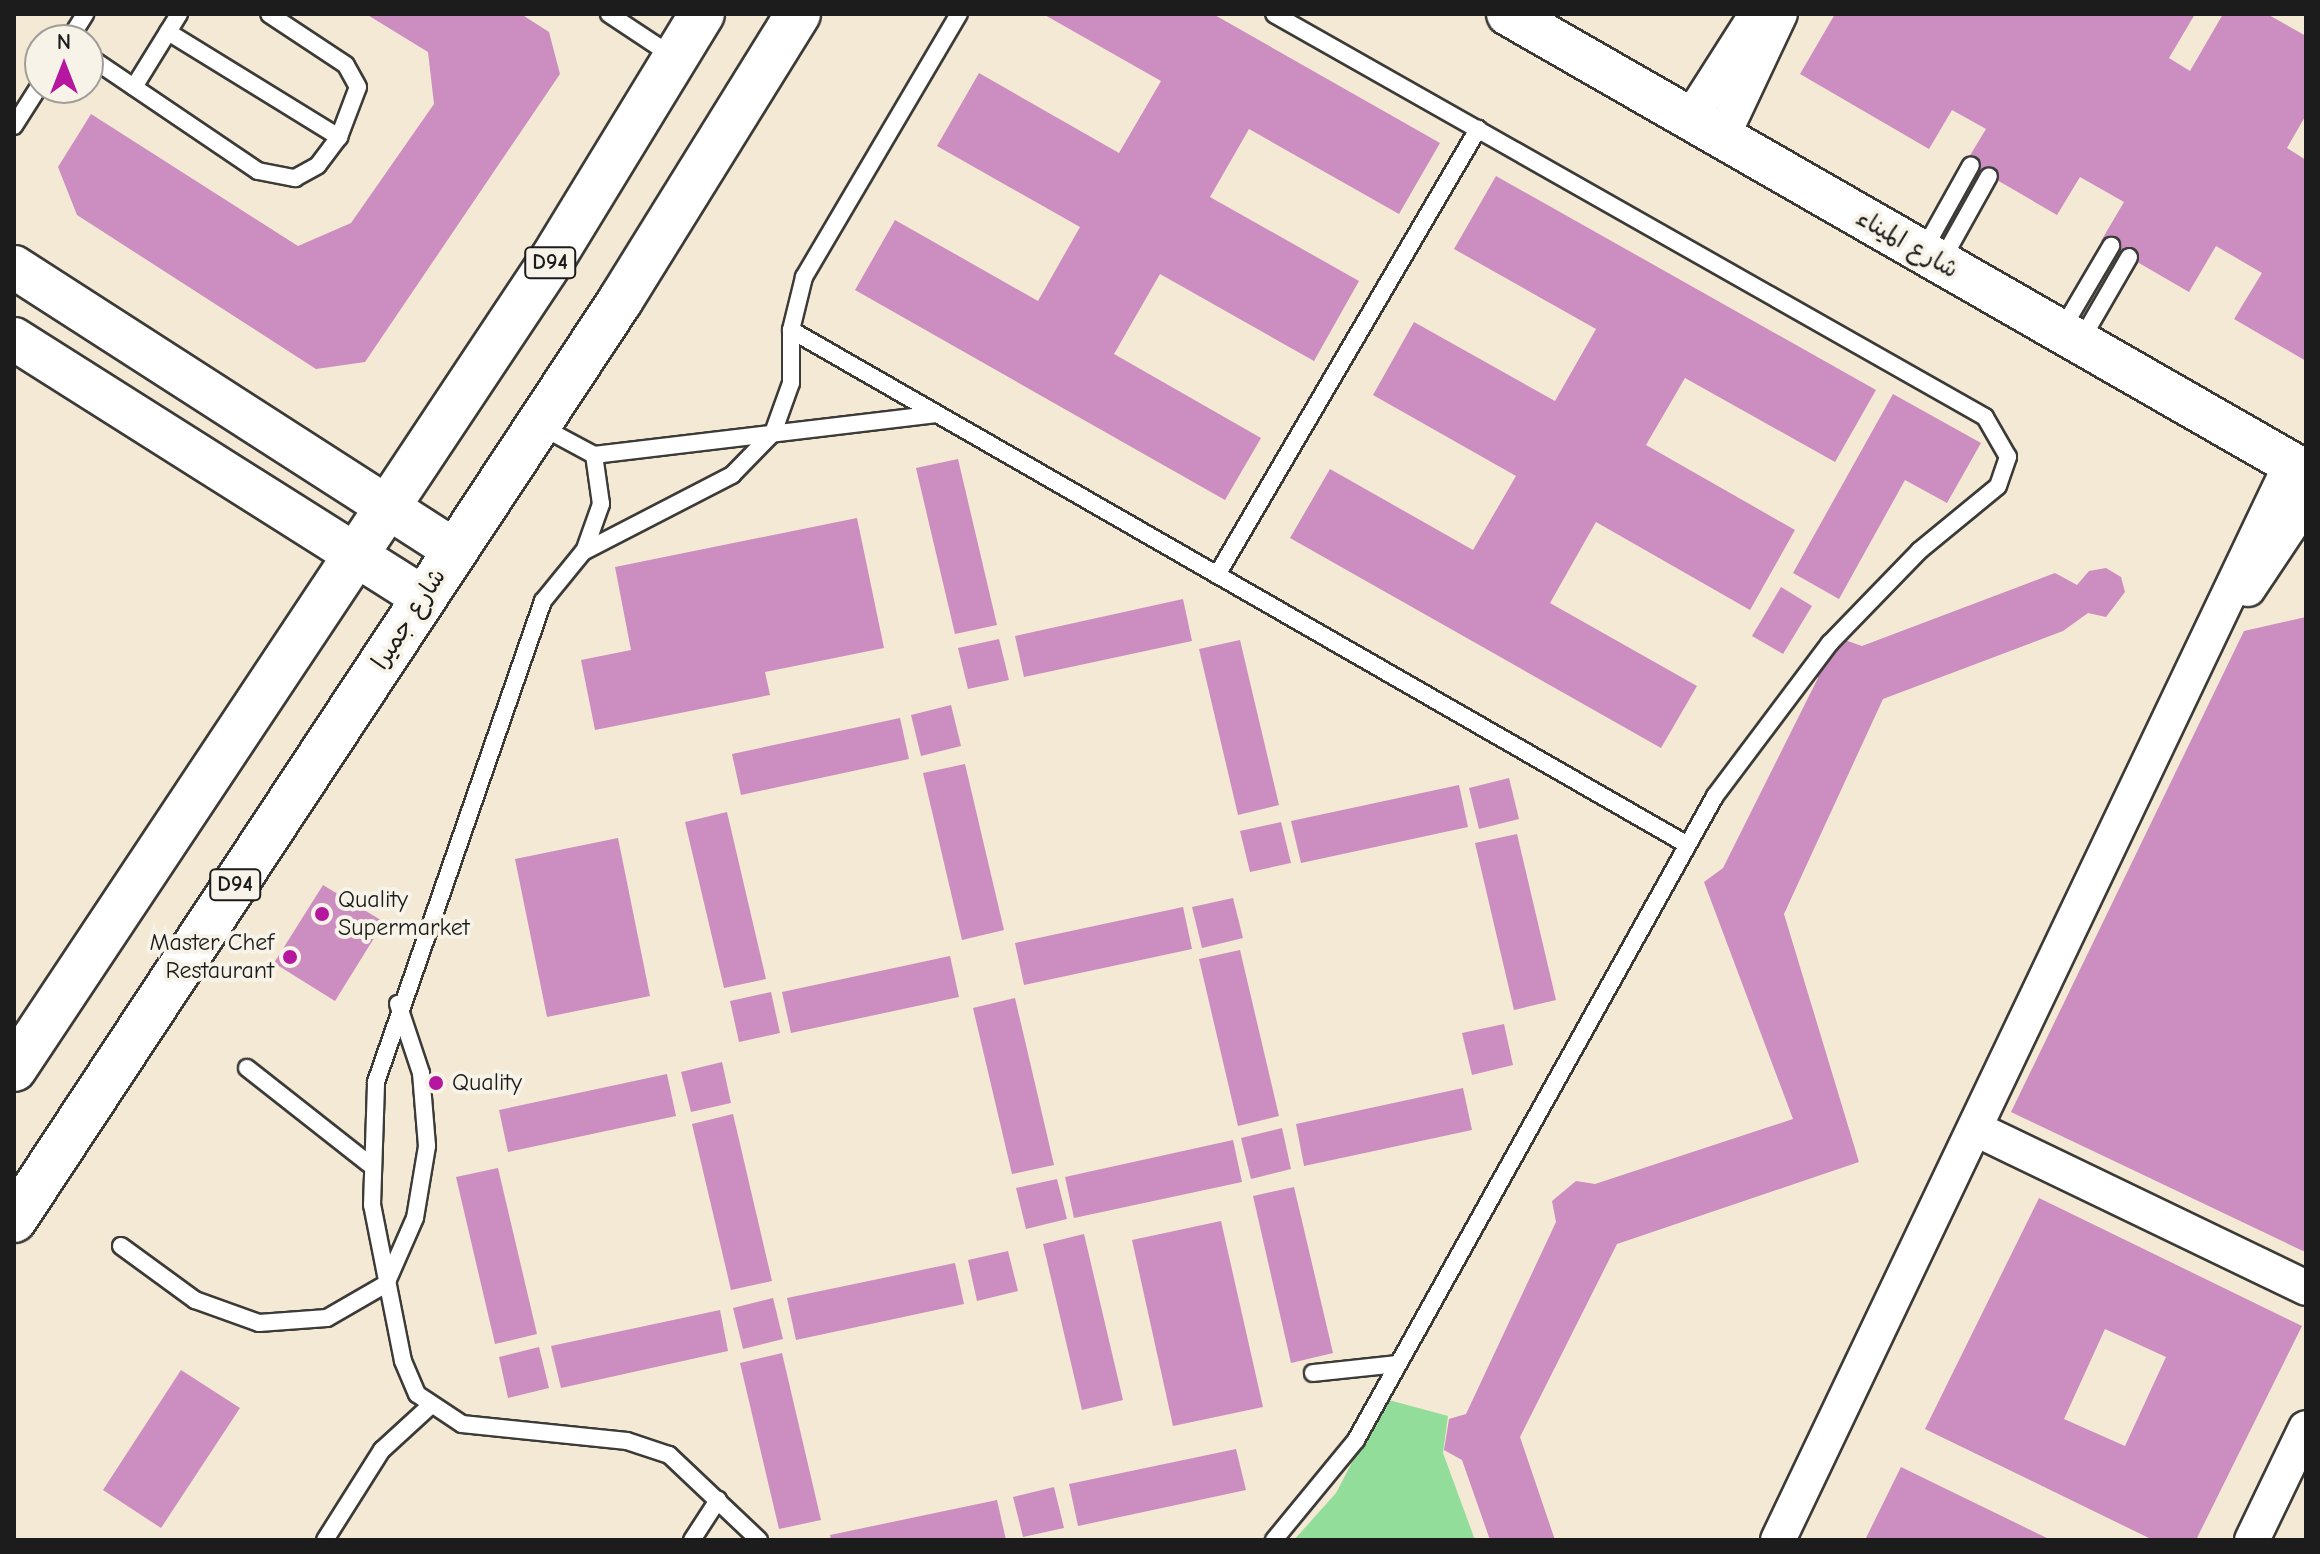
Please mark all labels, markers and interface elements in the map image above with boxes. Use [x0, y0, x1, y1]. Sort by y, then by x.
north arrow [24, 24, 104, 104]
text: N [57, 29, 71, 55]
street label: شارع الميناء [1851, 203, 1963, 285]
road number: D94 [524, 245, 576, 281]
street label: شارع جميرا [366, 563, 452, 675]
road number: D94 [209, 867, 261, 903]
place label: Quality Supermarket [338, 886, 470, 942]
marker: Quality Supermarket [313, 905, 331, 923]
place label: Master Chef Restaurant [149, 929, 274, 985]
marker: Master Chef Restaurant [281, 948, 299, 966]
place label: Quality [452, 1069, 522, 1097]
marker: Quality [427, 1074, 445, 1092]

